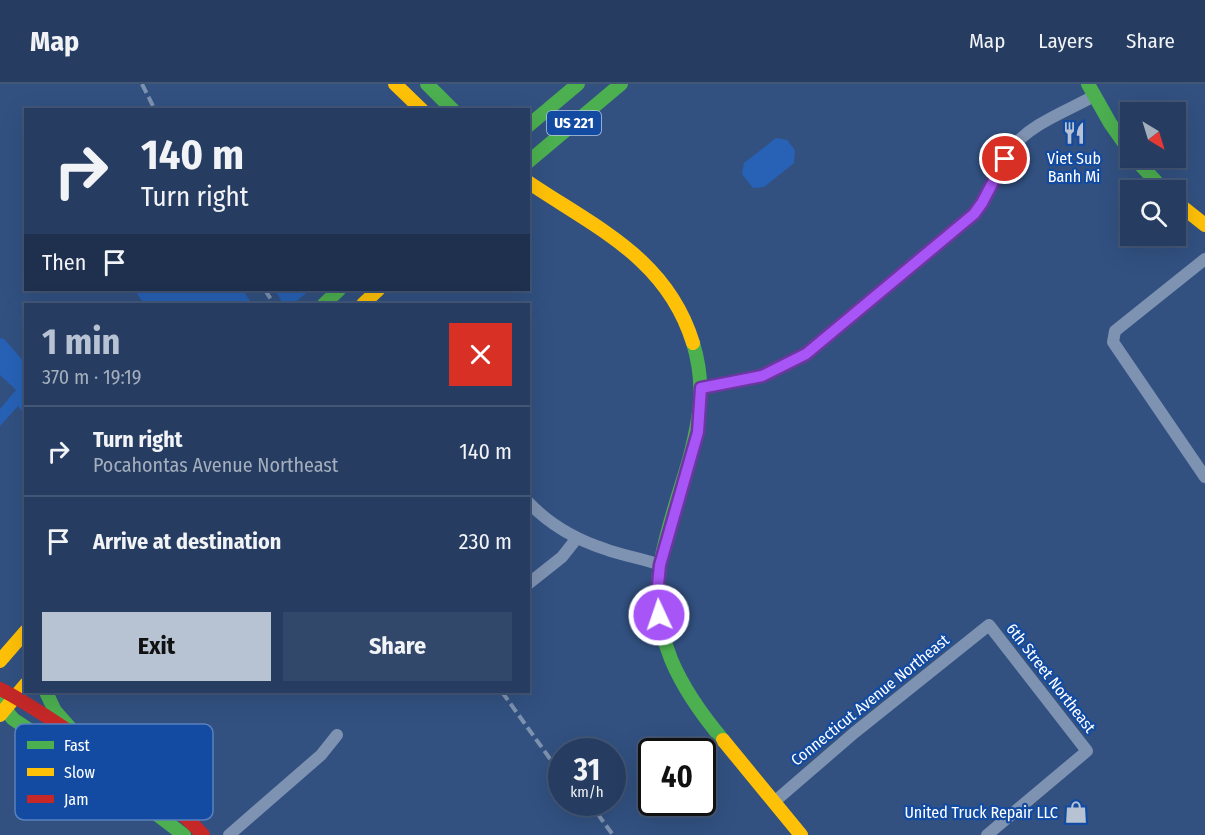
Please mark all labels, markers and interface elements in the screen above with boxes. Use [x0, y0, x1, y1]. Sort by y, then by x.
text: Map [30, 25, 79, 58]
text: Map [969, 28, 1005, 54]
text: Layers [1038, 28, 1093, 54]
text: Share [1126, 28, 1175, 54]
north arrow [1120, 102, 1186, 168]
map controls [1120, 102, 1186, 246]
road number: US 221 [547, 111, 601, 135]
restaurant icon: Viet Sub Banh Mi [1061, 120, 1087, 146]
text: 140 m [141, 130, 244, 180]
icon: right [42, 132, 120, 210]
pin [979, 133, 1030, 184]
icon: arrive [988, 142, 1021, 175]
place label: Viet Sub Banh Mi [1047, 149, 1101, 186]
button: search [1120, 180, 1186, 246]
text: Turn right [141, 181, 249, 213]
icon: arrive [98, 246, 131, 279]
text: Then [42, 249, 86, 276]
text: 1 min [42, 320, 120, 364]
button: close [449, 323, 512, 386]
text: 370 m · 19:19 [42, 365, 141, 389]
text: Turn right [93, 426, 182, 453]
icon: right [42, 435, 75, 468]
text: 140 m [459, 438, 512, 465]
text: Pocahontas Avenue Northeast [93, 453, 338, 477]
icon: arrive [42, 525, 75, 558]
text: Arrive at destination [93, 528, 281, 555]
text: 230 m [459, 528, 512, 555]
position arrow [627, 583, 691, 647]
button: Exit [42, 612, 271, 681]
button: Share [283, 612, 512, 681]
street label: 6th Street Northeast [1002, 620, 1100, 737]
street label: Connecticut Avenue Northeast [787, 630, 953, 770]
legend [15, 724, 213, 820]
text: Fast [64, 736, 91, 755]
speed limit sign: 40 [638, 738, 716, 816]
text: 31 [574, 752, 600, 788]
text: Slow [64, 763, 95, 782]
text: km/h [570, 783, 604, 801]
text: Jam [64, 790, 89, 809]
shop icon: United Truck Repair LLC [1063, 799, 1089, 825]
place label: United Truck Repair LLC [904, 803, 1058, 822]

